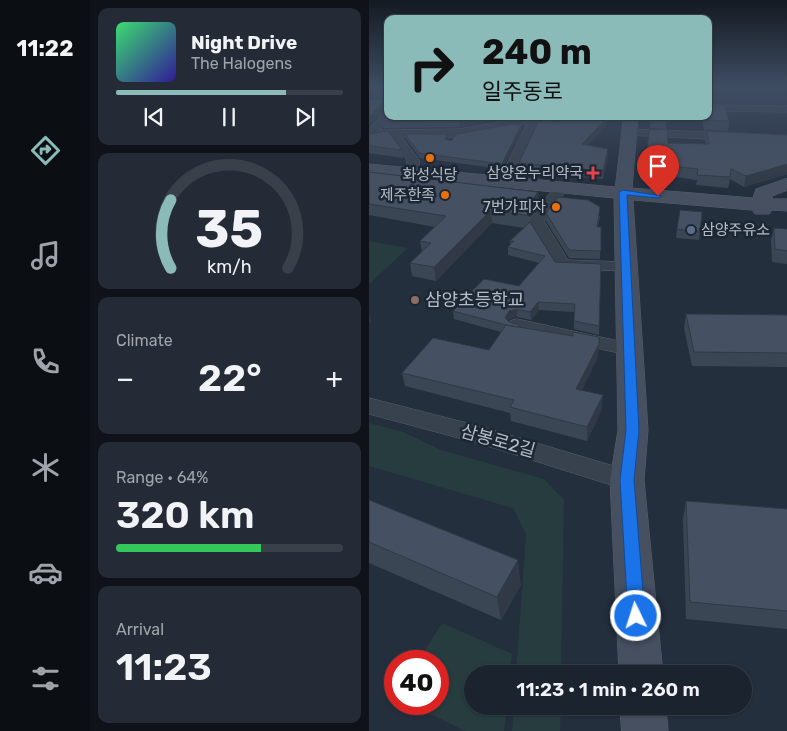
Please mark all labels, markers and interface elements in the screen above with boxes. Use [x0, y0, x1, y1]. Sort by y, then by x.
text: Night Drive [191, 31, 297, 54]
text: 240 m [482, 31, 592, 73]
text: 11:22 [17, 35, 73, 62]
icon: right [399, 35, 464, 100]
text: The Halogens [191, 54, 292, 73]
text: 일주동로 [482, 78, 563, 105]
icon: previous [140, 103, 168, 131]
icon: pause [215, 103, 243, 131]
icon: next [291, 103, 319, 131]
icon: directions [28, 133, 63, 168]
pin [637, 145, 679, 196]
marker: 화성식당 [424, 152, 436, 164]
icon: arrive [644, 152, 672, 180]
place label: 삼양온누리약국 [486, 164, 583, 182]
place label: 화성식당 [402, 166, 458, 184]
marker: 삼양온누리약국 [587, 167, 599, 179]
place label: 제주한족 [380, 186, 435, 204]
marker: 제주한족 [439, 189, 451, 201]
text: 35 [196, 198, 263, 260]
place label: 7번가피자 [483, 198, 546, 216]
marker: 7번가피자 [550, 201, 562, 213]
place label: 삼양주유소 [701, 221, 770, 239]
marker: 삼양주유소 [685, 224, 697, 236]
icon: music [28, 238, 63, 273]
text: km/h [207, 256, 252, 277]
place label: 삼양초등학교 [425, 289, 524, 311]
marker: 삼양초등학교 [409, 294, 421, 306]
text: Climate [116, 331, 173, 350]
icon: phone [28, 344, 63, 379]
text: 22° [198, 355, 262, 401]
text: − [116, 362, 134, 395]
text: + [326, 362, 343, 395]
street label: 삼봉로2길 [458, 420, 538, 462]
icon: climate [28, 450, 63, 485]
text: Range · 64% [116, 468, 208, 487]
text: 320 km [116, 492, 254, 538]
icon: car [28, 555, 63, 590]
position arrow [609, 589, 661, 641]
text: Arrival [116, 620, 164, 639]
text: 11:23 [116, 644, 212, 690]
speed limit sign: 40 [384, 650, 449, 715]
icon: filters [28, 661, 63, 696]
text: 11:23 · 1 min · 260 m [516, 678, 700, 701]

